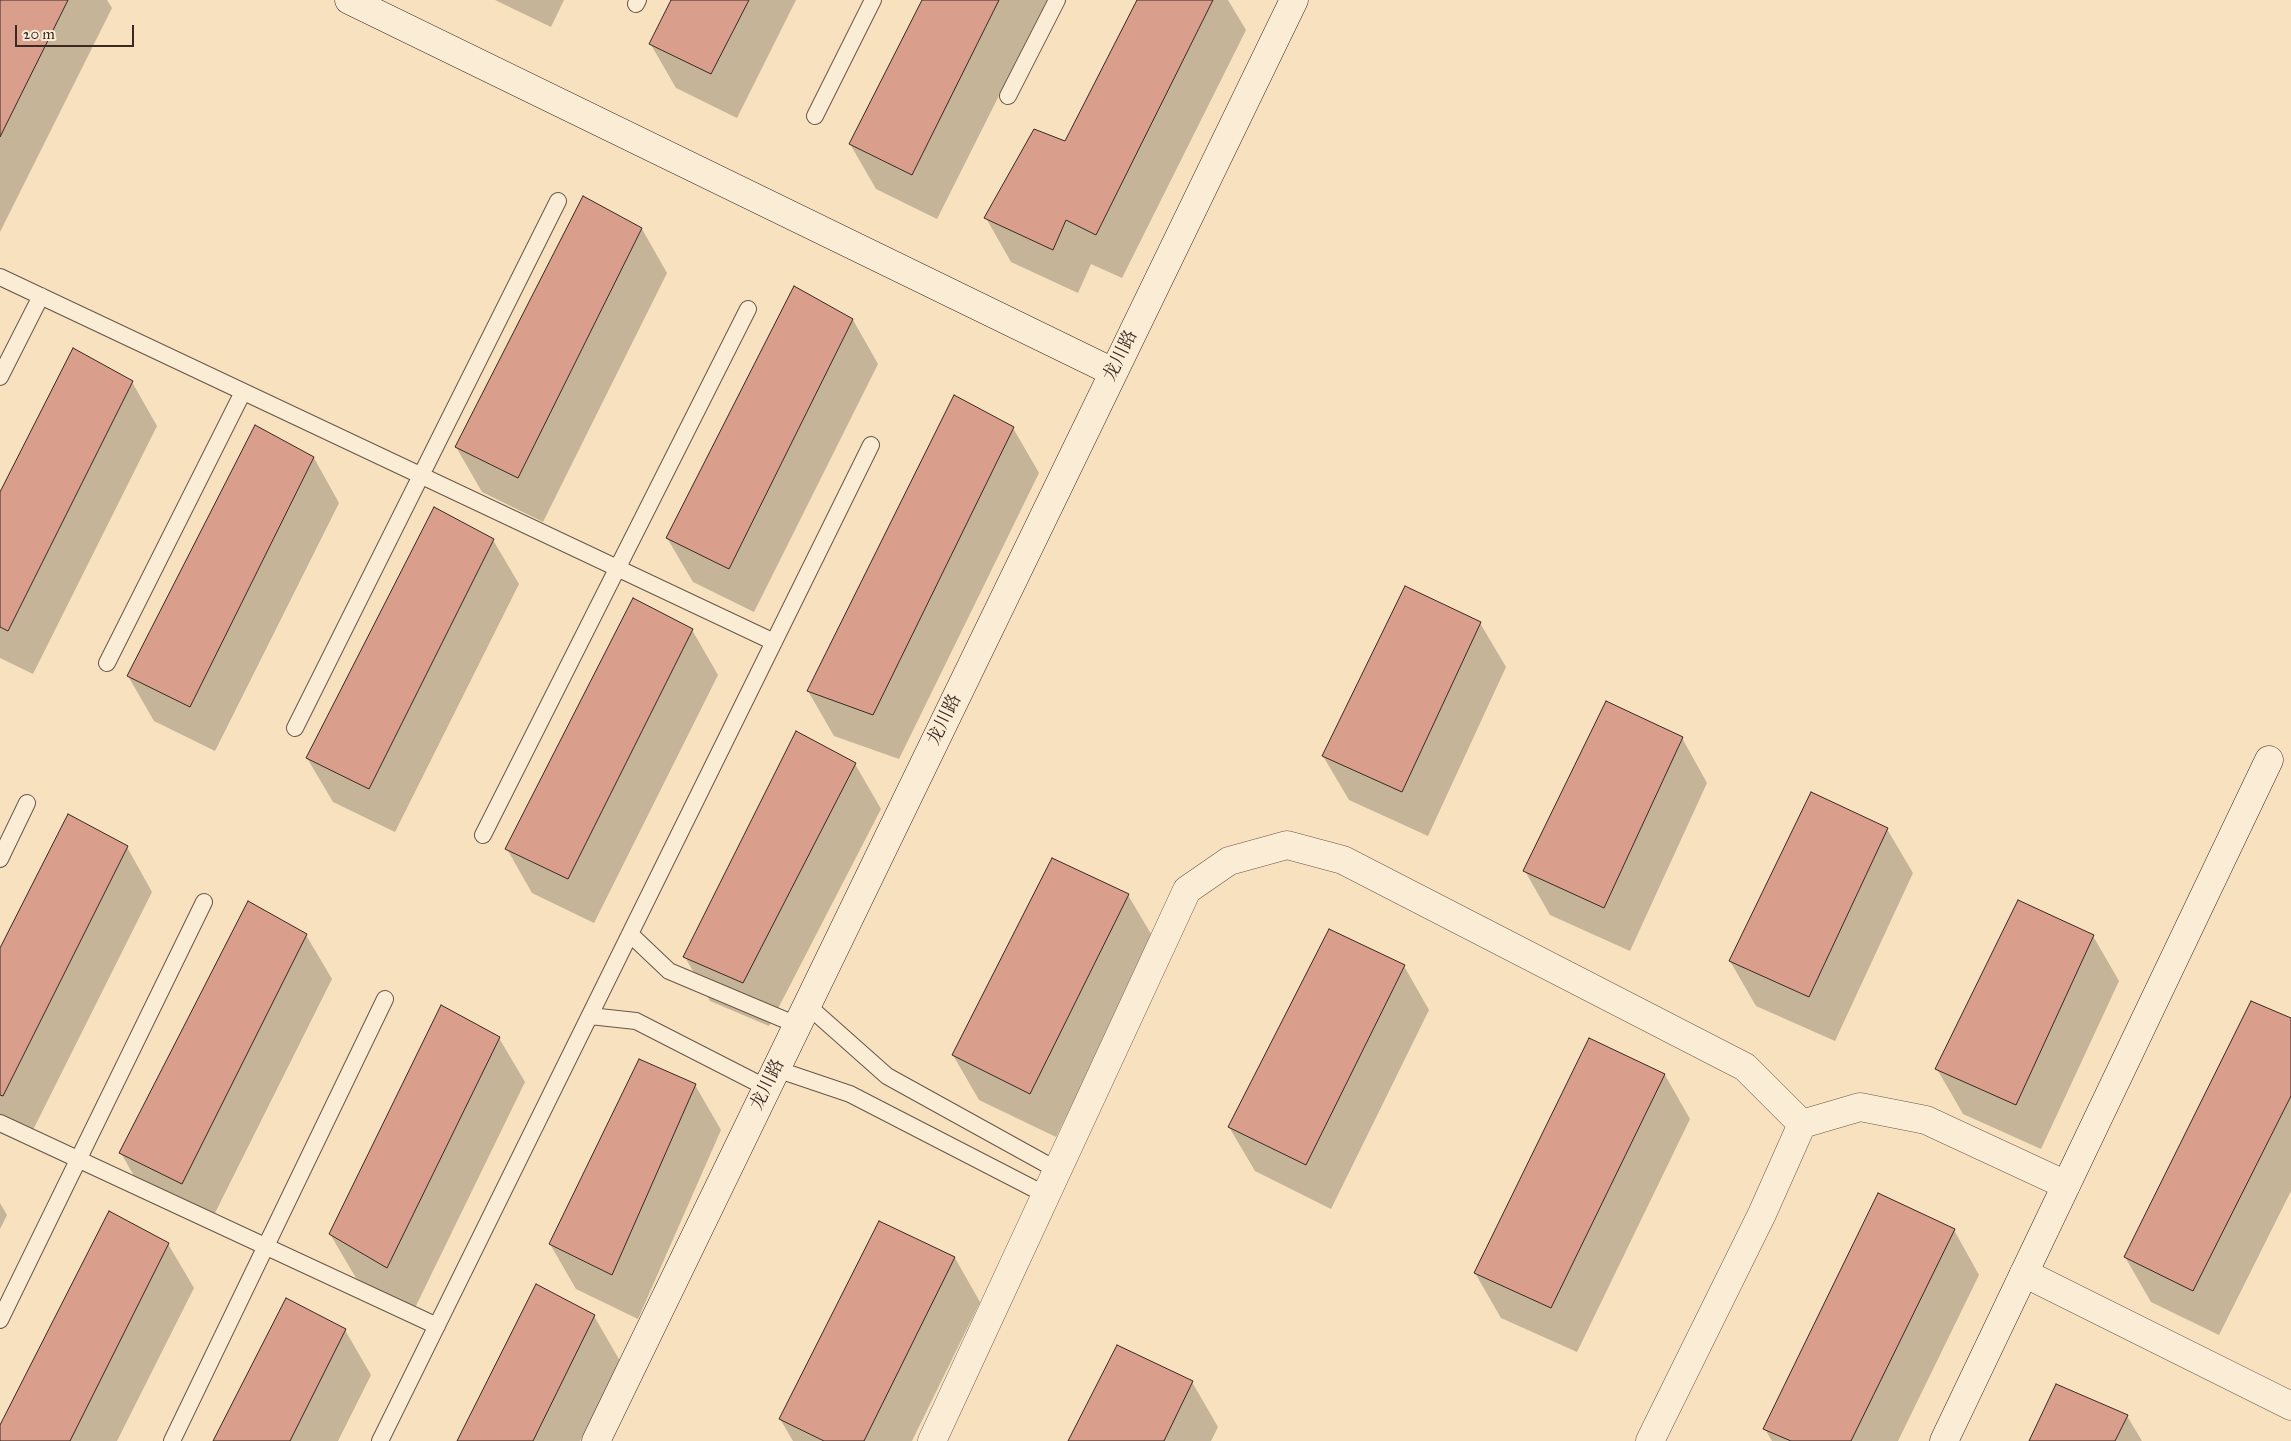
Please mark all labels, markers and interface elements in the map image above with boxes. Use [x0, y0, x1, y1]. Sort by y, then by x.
scale bar [18, 15, 136, 47]
text: 20 m [23, 25, 55, 43]
street label: 龙川路 [1099, 327, 1143, 385]
street label: 龙川路 [923, 691, 967, 749]
street label: 龙川路 [746, 1056, 790, 1114]

